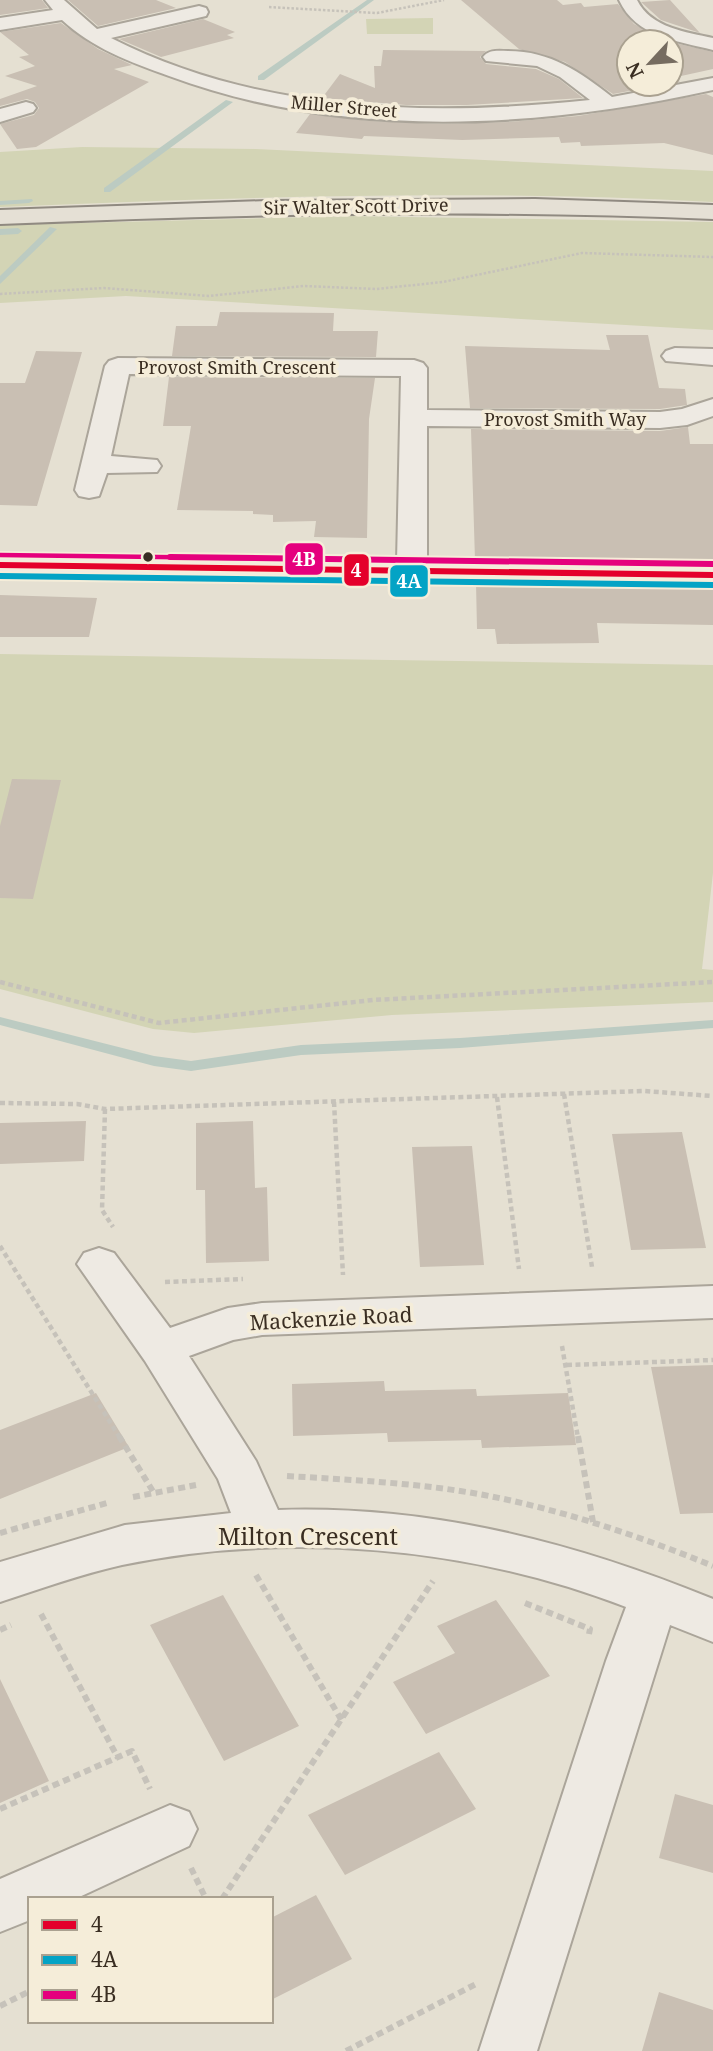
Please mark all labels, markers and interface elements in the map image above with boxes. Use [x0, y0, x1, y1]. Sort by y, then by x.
north arrow [615, 28, 685, 98]
text: N [620, 58, 650, 83]
street label: Miller Street [290, 89, 398, 123]
street label: Sir Walter Scott Drive [263, 192, 449, 220]
street label: Provost Smith Crescent [138, 355, 336, 379]
street label: Provost Smith Way [484, 407, 647, 431]
line badge: 4B [284, 542, 324, 576]
text: 4B [292, 546, 316, 572]
unlabelled marker [141, 550, 155, 564]
line badge: 4 [343, 553, 370, 587]
text: 4 [351, 557, 362, 583]
line badge: 4A [389, 564, 429, 598]
text: 4A [396, 568, 422, 594]
street label: Mackenzie Road [249, 1300, 413, 1336]
street label: Milton Crescent [218, 1519, 398, 1552]
legend [28, 1897, 273, 2023]
text: 4 [91, 1910, 103, 1938]
text: 4A [91, 1945, 118, 1973]
text: 4B [91, 1980, 116, 2008]

